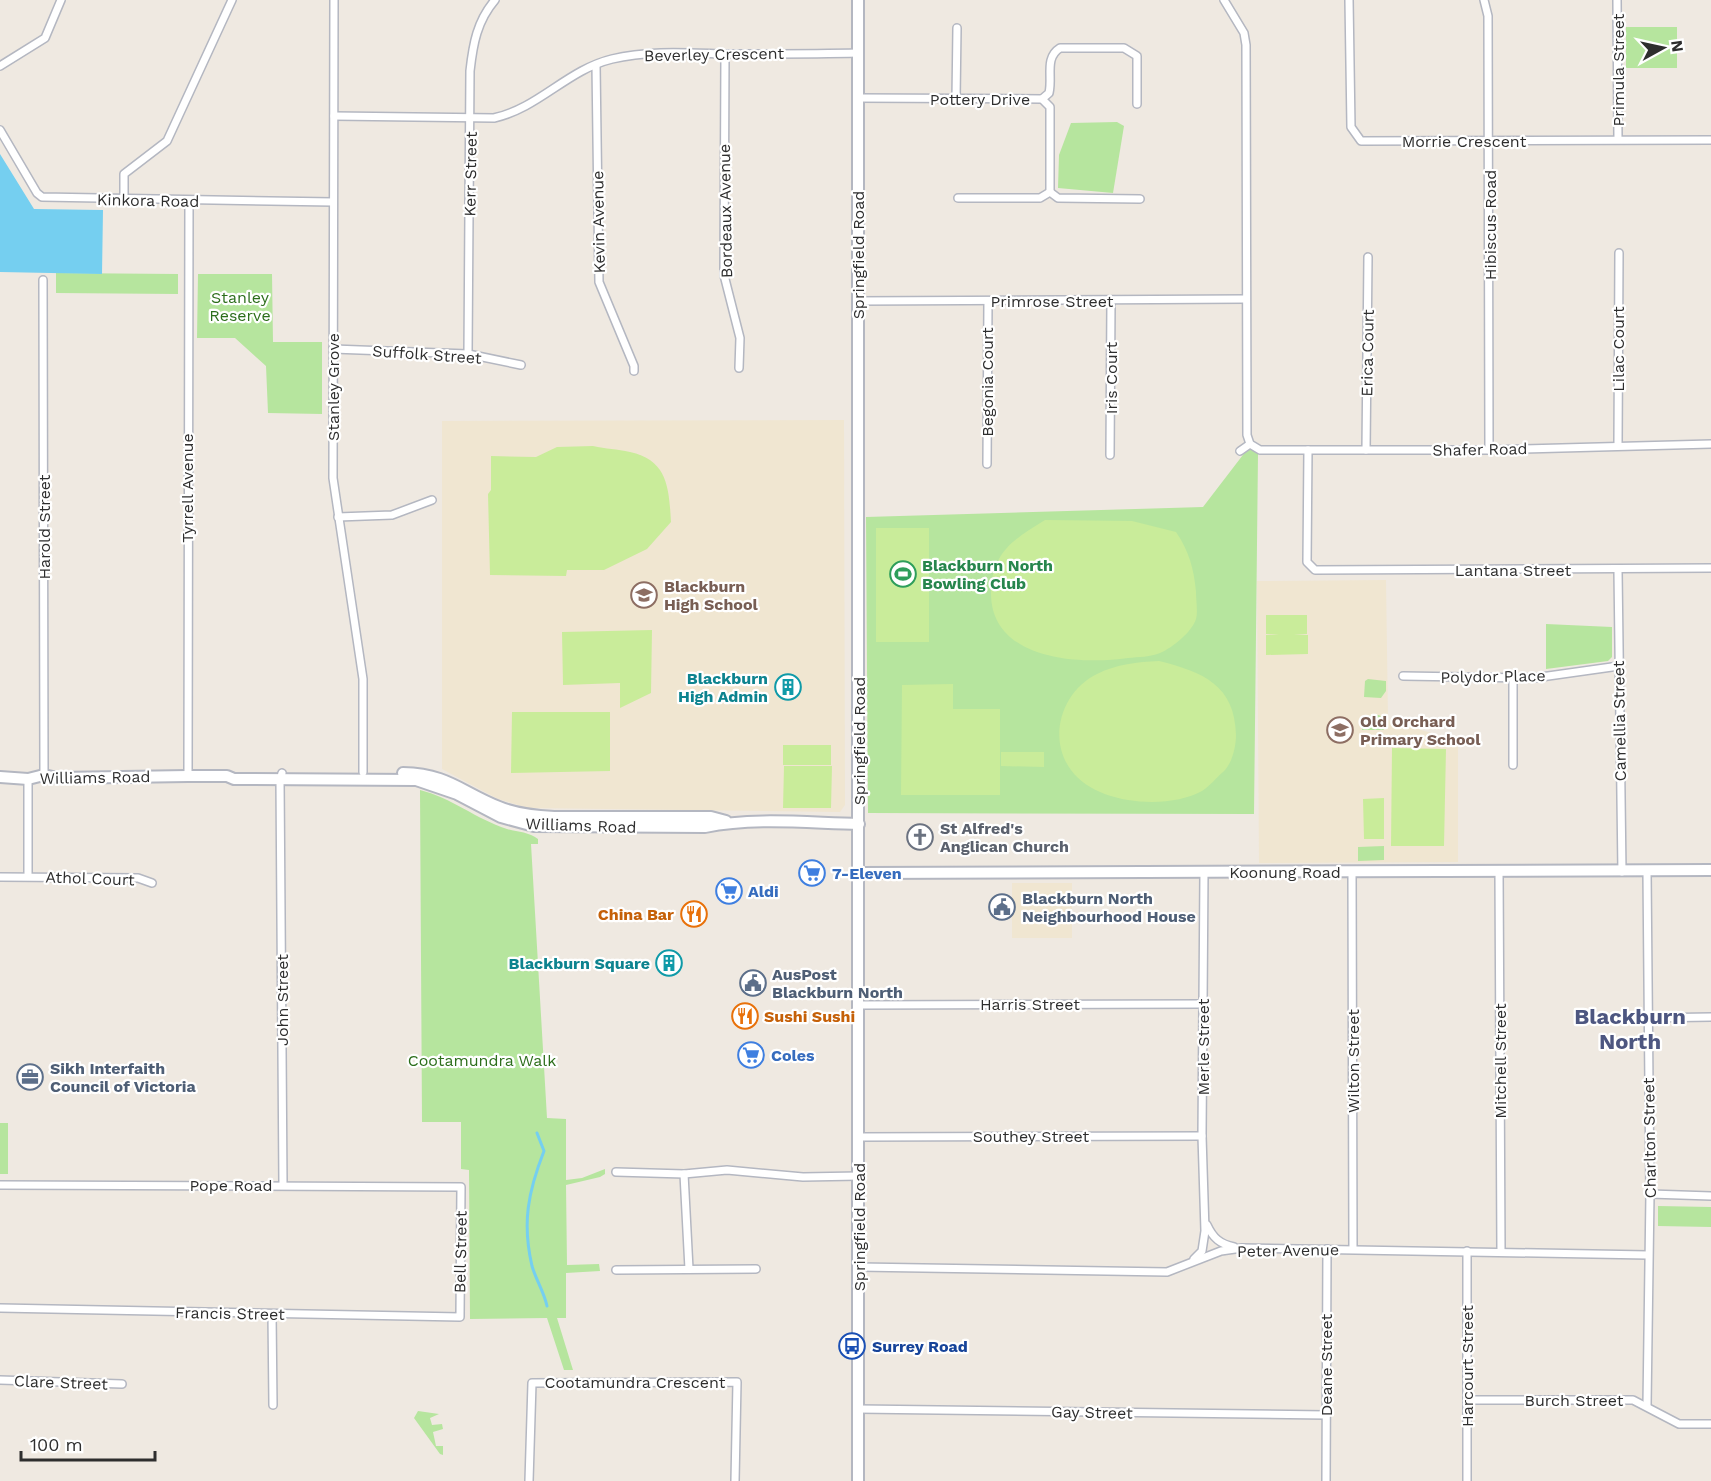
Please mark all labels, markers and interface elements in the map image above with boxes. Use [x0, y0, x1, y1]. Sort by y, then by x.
street label: Primula Street [1609, 13, 1628, 126]
north arrow [1633, 18, 1693, 78]
text: N [1667, 39, 1688, 53]
street label: Beverley Crescent [644, 44, 785, 65]
street label: Pottery Drive [930, 90, 1030, 109]
street label: Kerr Street [460, 131, 481, 217]
street label: Morrie Crescent [1402, 132, 1527, 151]
street label: Bordeaux Avenue [715, 144, 736, 278]
street label: Kevin Avenue [588, 170, 609, 274]
street label: Hibiscus Road [1481, 170, 1500, 280]
street label: Kinkora Road [97, 190, 199, 211]
street label: Springfield Road [849, 191, 868, 319]
park label: Stanley Reserve [209, 288, 271, 325]
street label: Primrose Street [991, 292, 1114, 311]
street label: Lilac Court [1609, 306, 1628, 392]
street label: Erica Court [1357, 309, 1378, 397]
street label: Begonia Court [978, 327, 997, 437]
street label: Stanley Grove [324, 333, 343, 441]
street label: Suffolk Street [372, 341, 482, 368]
street label: Iris Court [1102, 341, 1121, 414]
street label: Tyrrell Avenue [178, 433, 197, 543]
street label: Shafer Road [1432, 439, 1528, 460]
street label: Harold Street [35, 474, 54, 580]
place label: Blackburn North Bowling Club [922, 556, 1053, 593]
sports icon: Blackburn North Bowling Club [888, 559, 918, 589]
street label: Lantana Street [1455, 561, 1571, 580]
place label: Blackburn High School [664, 577, 758, 614]
school or university icon: Blackburn High School [629, 580, 659, 610]
street label: Camellia Street [1609, 660, 1630, 782]
street label: Polydor Place [1440, 666, 1546, 687]
place label: Blackburn High Admin [678, 669, 768, 706]
building icon: Blackburn High Admin [773, 672, 803, 702]
street label: Springfield Road [850, 677, 869, 805]
place label: Old Orchard Primary School [1360, 712, 1481, 749]
school or university icon: Old Orchard Primary School [1325, 715, 1355, 745]
street label: Williams Road [39, 767, 151, 788]
street label: Williams Road [525, 814, 637, 837]
place label: St Alfred's Anglican Church [940, 819, 1069, 856]
church icon: St Alfred's Anglican Church [905, 822, 935, 852]
supermarket icon: 7-Eleven [797, 858, 827, 888]
street label: Koonung Road [1229, 863, 1341, 882]
place label: 7-Eleven [832, 864, 902, 883]
street label: Athol Court [45, 867, 135, 890]
supermarket icon: Aldi [714, 876, 744, 906]
place label: Aldi [748, 882, 779, 901]
place label: Blackburn North Neighbourhood House [1022, 889, 1196, 926]
public building icon: Blackburn North Neighbourhood House [987, 892, 1017, 922]
restaurant icon: China Bar [679, 899, 709, 929]
place label: China Bar [598, 905, 674, 924]
building icon: Blackburn Square [654, 948, 684, 978]
street label: John Street [273, 954, 292, 1046]
place label: Blackburn Square [509, 954, 650, 973]
place label: AusPost Blackburn North [772, 965, 903, 1002]
public building icon: AusPost Blackburn North [738, 968, 768, 998]
street label: Harris Street [980, 995, 1080, 1014]
street label: Merle Street [1194, 998, 1213, 1096]
restaurant icon: Sushi Sushi [730, 1001, 760, 1031]
street label: Mitchell Street [1491, 1003, 1510, 1119]
district label: Blackburn North [1574, 1004, 1686, 1054]
place label: Sushi Sushi [764, 1007, 855, 1026]
street label: Wilton Street [1344, 1009, 1363, 1113]
supermarket icon: Coles [736, 1040, 766, 1070]
place label: Coles [771, 1046, 815, 1065]
park label: Cootamundra Walk [408, 1051, 556, 1070]
place label: Sikh Interfaith Council of Victoria [50, 1059, 196, 1096]
office icon: Sikh Interfaith Council of Victoria [15, 1062, 45, 1092]
street label: Charlton Street [1639, 1077, 1660, 1199]
street label: Southey Street [973, 1127, 1090, 1146]
street label: Springfield Road [850, 1163, 869, 1291]
street label: Pope Road [190, 1176, 273, 1195]
street label: Bell Street [450, 1210, 471, 1293]
street label: Peter Avenue [1237, 1240, 1339, 1261]
street label: Francis Street [175, 1303, 285, 1324]
street label: Harcourt Street [1458, 1305, 1477, 1427]
street label: Deane Street [1317, 1313, 1336, 1416]
bus stop icon: Surrey Road [837, 1331, 867, 1361]
place label: Surrey Road [872, 1337, 968, 1356]
street label: Clare Street [14, 1371, 109, 1394]
street label: Cootamundra Crescent [545, 1373, 726, 1392]
street label: Burch Street [1524, 1391, 1624, 1410]
street label: Gay Street [1051, 1402, 1133, 1423]
scale bar [21, 1424, 154, 1462]
text: 100 m [30, 1434, 83, 1455]

